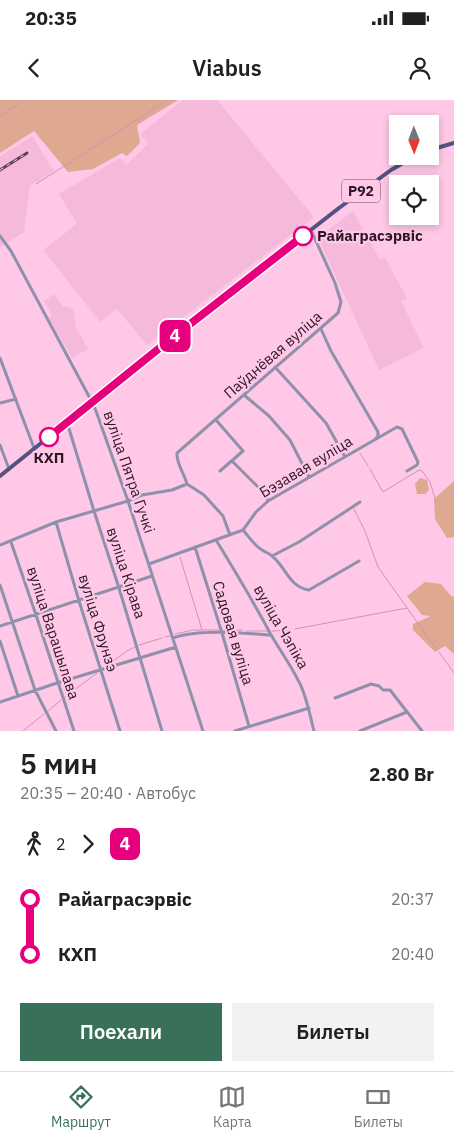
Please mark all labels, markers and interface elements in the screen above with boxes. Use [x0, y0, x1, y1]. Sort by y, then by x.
text: 20:35 [25, 6, 77, 30]
text: Viabus [192, 53, 262, 82]
icon: back [20, 54, 48, 82]
icon: person [406, 54, 434, 82]
north arrow [389, 115, 439, 165]
map controls [389, 115, 439, 225]
button: locate [389, 175, 439, 225]
road number: Р92 [342, 180, 380, 202]
marker: Райаграсэрвіс [293, 226, 313, 246]
place label: Райаграсэрвіс [317, 226, 423, 245]
street label: Паўднёвая вуліца [220, 307, 326, 403]
line badge: 4 [159, 320, 191, 352]
text: 4 [170, 324, 180, 347]
street label: вуліца Пятра Гучкі [100, 408, 159, 536]
marker: КХП [39, 427, 59, 447]
street label: Бэзавая вуліца [256, 431, 356, 502]
place label: КХП [34, 448, 64, 467]
street label: вуліца Кірава [103, 525, 150, 621]
street label: вуліца Варашылава [23, 564, 84, 702]
street label: вуліца Фрунзэ [75, 572, 122, 674]
street label: Садовая вуліца [209, 579, 258, 687]
street label: вуліца Чэпіка [250, 581, 313, 672]
text: 5 мин [20, 745, 97, 782]
text: 2.80 Br [369, 762, 434, 786]
text: 20:35 – 20:40 · Автобус [20, 783, 196, 803]
icon: walk [20, 830, 48, 858]
icon: forward [74, 830, 102, 858]
text: 4 [120, 832, 130, 855]
text: 2 [56, 834, 66, 854]
text: Райаграсэрвіс [58, 887, 192, 911]
text: 20:37 [391, 889, 434, 909]
text: КХП [58, 942, 97, 966]
text: 20:40 [391, 944, 434, 964]
button: Поехали [20, 1003, 222, 1061]
button: Билеты [232, 1003, 434, 1061]
tab: Маршрут [51, 1083, 111, 1131]
tab: Карта [213, 1083, 252, 1131]
tab: Билеты [354, 1083, 403, 1131]

